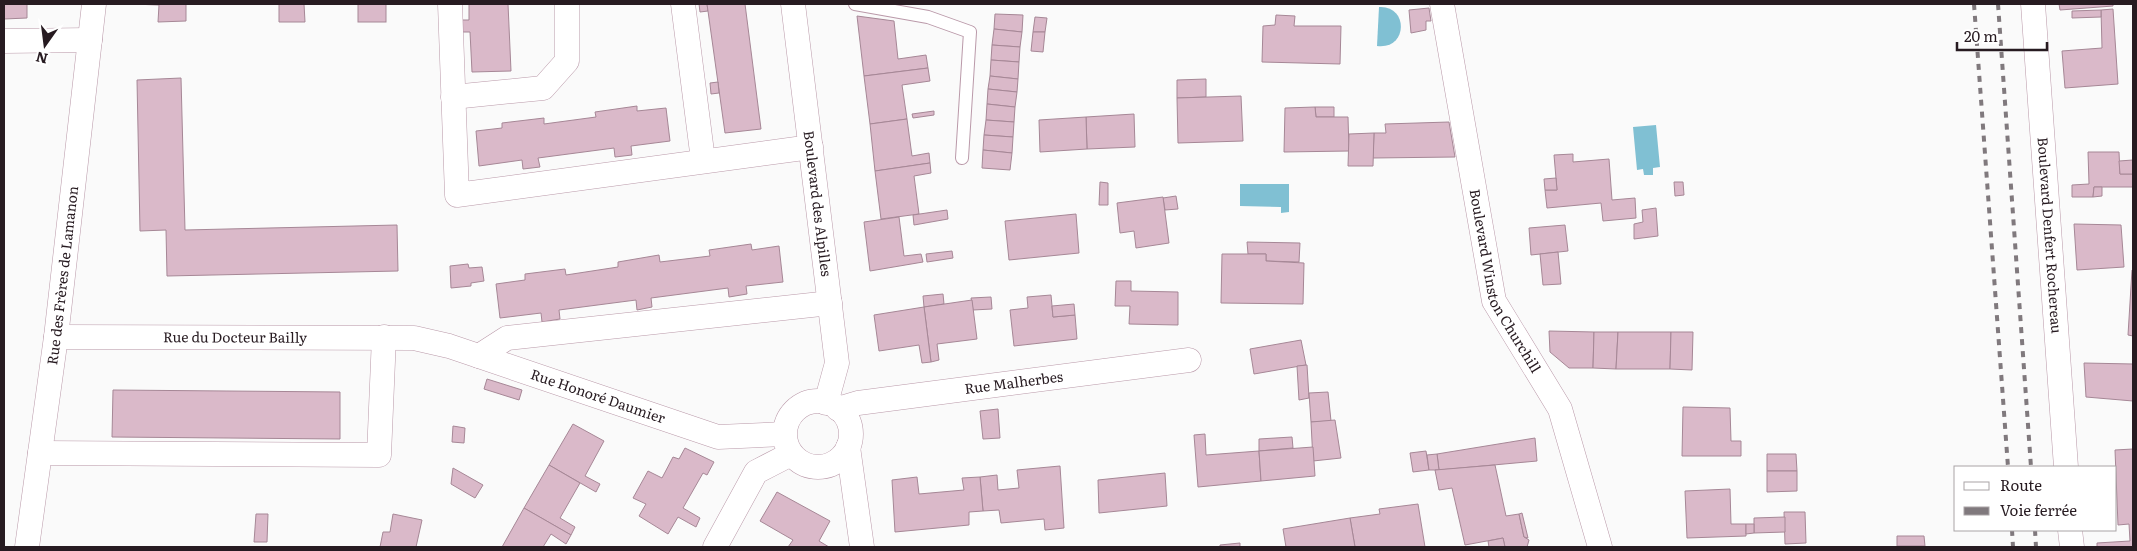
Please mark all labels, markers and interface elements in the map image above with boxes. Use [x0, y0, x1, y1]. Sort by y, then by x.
north arrow [20, 20, 70, 70]
scale bar [1957, 20, 2047, 52]
text: 20 m [1964, 24, 1998, 47]
text: N [33, 47, 50, 70]
street label: Boulevard des Alpilles [800, 129, 837, 277]
street label: Boulevard Denfert Rochereau [2034, 136, 2067, 334]
street label: Rue des Frères de Lamanon [41, 185, 82, 366]
street label: Boulevard Winston Churchill [1466, 187, 1547, 376]
street label: Rue du Docteur Bailly [163, 326, 308, 347]
street label: Rue Honoré Daumier [528, 363, 668, 428]
street label: Rue Malherbes [963, 365, 1064, 398]
legend [1954, 466, 2117, 531]
text: Route [2000, 473, 2042, 496]
text: Voie ferrée [2000, 498, 2077, 521]

